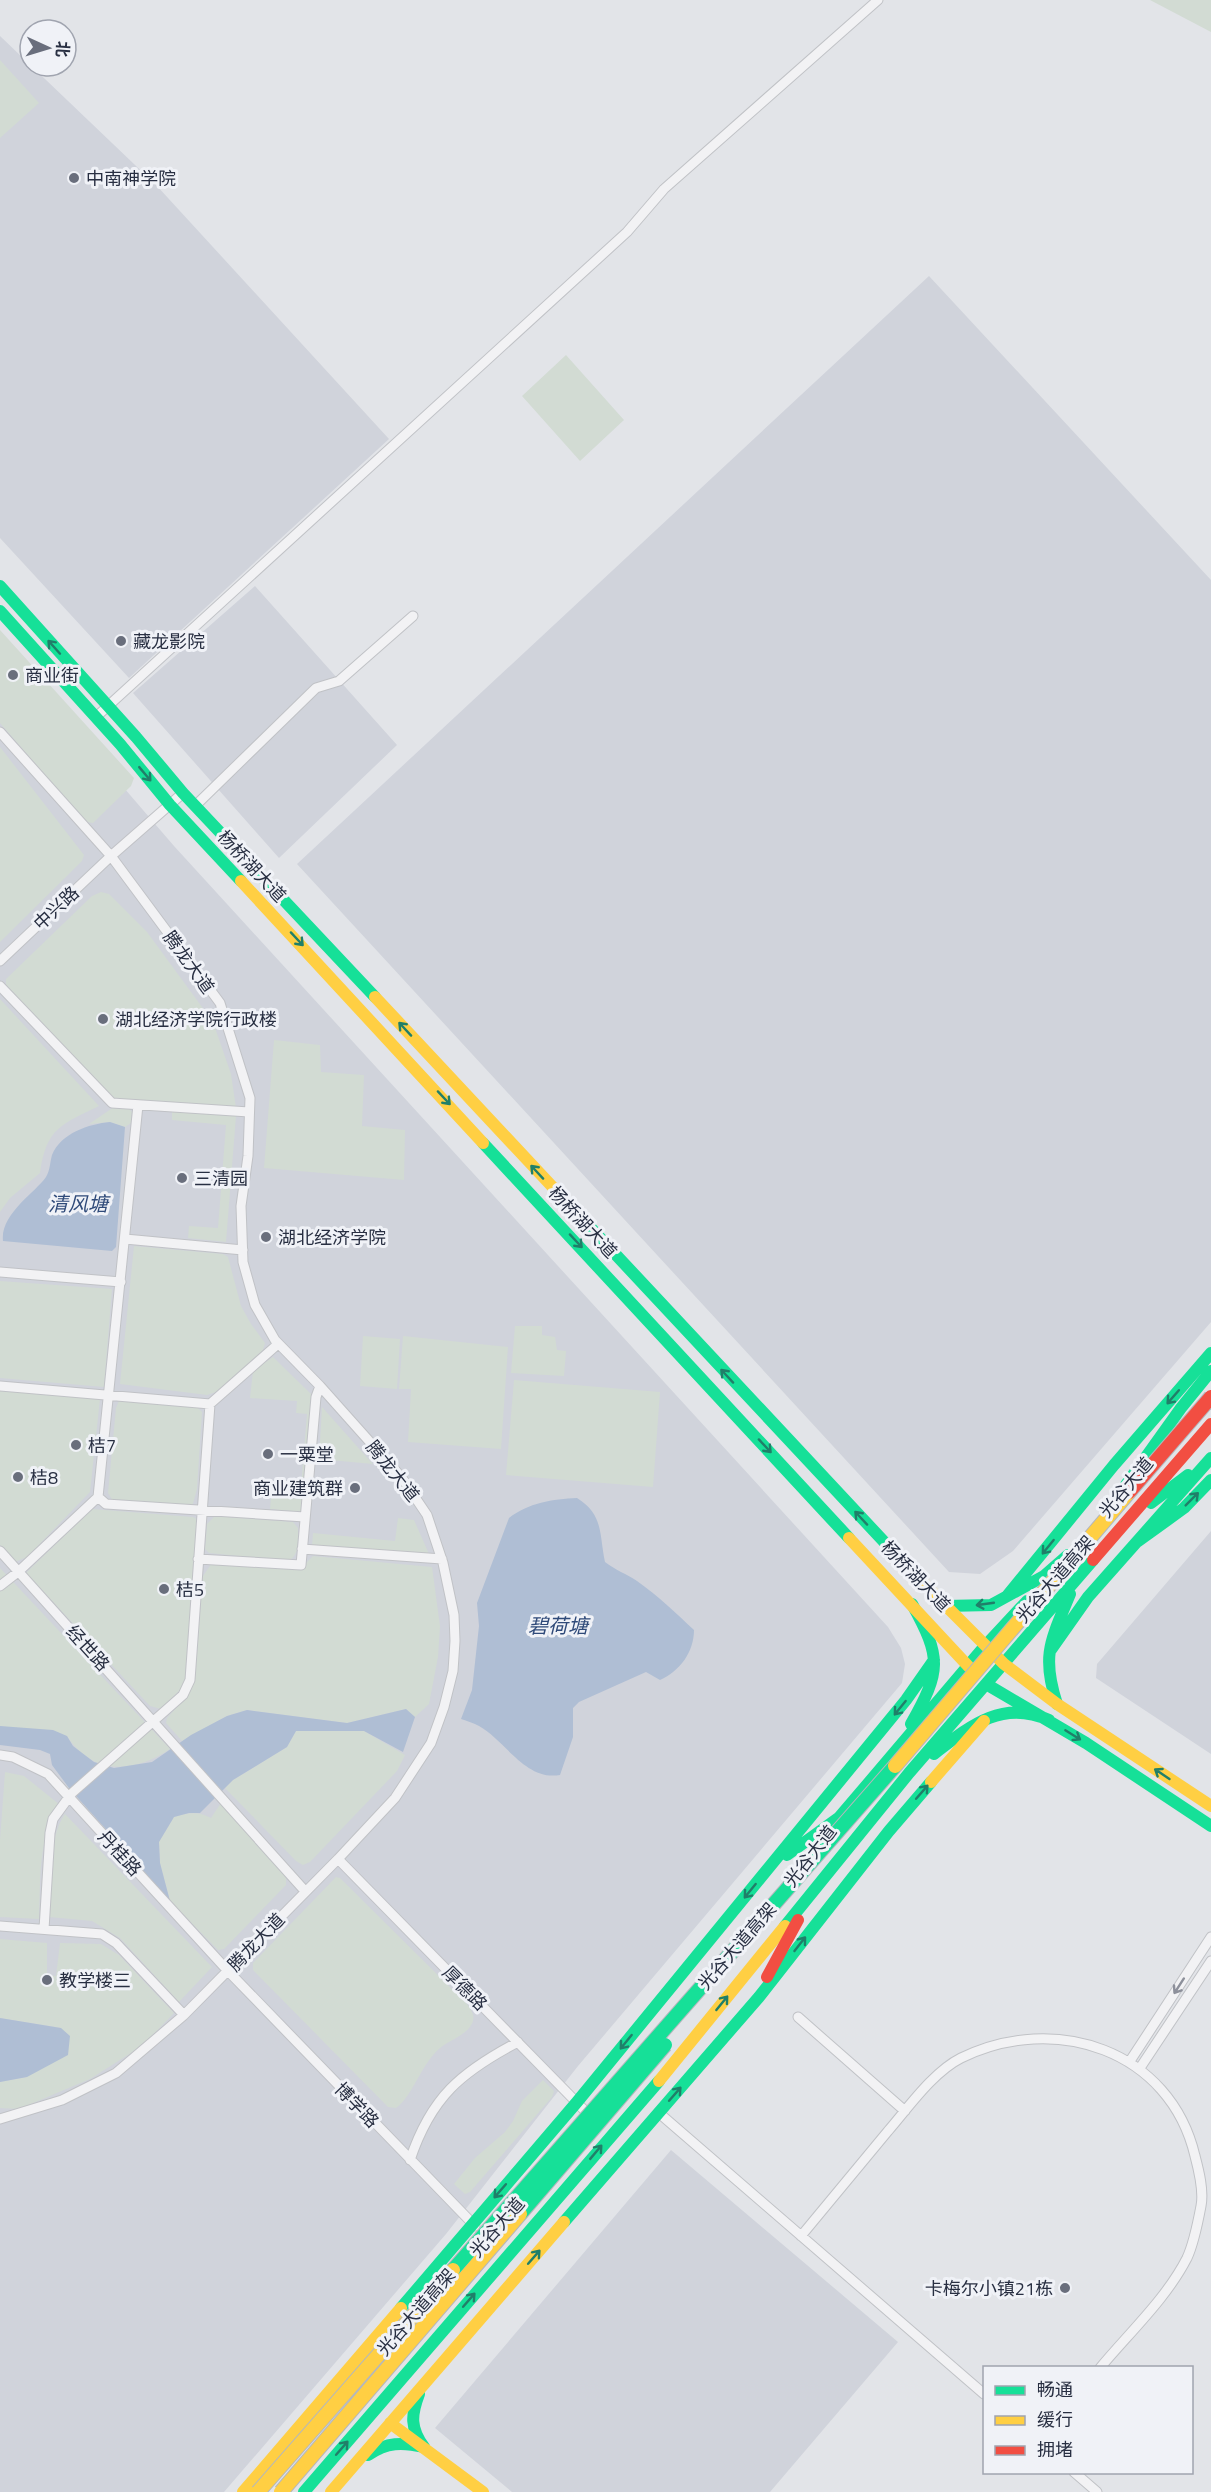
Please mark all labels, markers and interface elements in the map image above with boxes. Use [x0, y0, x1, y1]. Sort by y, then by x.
north arrow [18, 18, 78, 78]
text: 北 [50, 40, 75, 58]
place label: 中南神学院 [86, 165, 176, 192]
marker: 中南神学院 [67, 171, 81, 185]
place label: 藏龙影院 [133, 628, 205, 655]
marker: 藏龙影院 [114, 634, 128, 648]
one-way arrow [47, 639, 61, 654]
place label: 商业街 [25, 662, 79, 689]
marker: 商业街 [6, 668, 20, 682]
one-way arrow [139, 766, 152, 782]
street label: 杨桥湖大道 [211, 824, 293, 908]
street label: 中兴路 [27, 880, 85, 936]
street label: 腾龙大道 [157, 925, 221, 999]
one-way arrow [290, 931, 304, 946]
place label: 湖北经济学院行政楼 [115, 1006, 277, 1033]
marker: 湖北经济学院行政楼 [96, 1012, 110, 1026]
one-way arrow [398, 1022, 412, 1037]
one-way arrow [436, 1090, 451, 1105]
place label: 三清园 [194, 1165, 248, 1192]
one-way arrow [530, 1165, 544, 1180]
marker: 三清园 [175, 1171, 189, 1185]
street label: 杨桥湖大道 [542, 1180, 624, 1264]
water label: 清风塘 [48, 1188, 111, 1219]
place label: 湖北经济学院 [278, 1224, 386, 1251]
marker: 湖北经济学院 [259, 1230, 273, 1244]
one-way arrow [569, 1233, 583, 1248]
one-way arrow [720, 1369, 735, 1384]
one-way arrow [1166, 1389, 1180, 1404]
place label: 桔7 [88, 1432, 116, 1459]
street label: 腾龙大道 [360, 1435, 426, 1507]
marker: 桔7 [69, 1438, 83, 1452]
one-way arrow [758, 1438, 772, 1453]
place label: 一粟堂 [280, 1441, 334, 1468]
marker: 一粟堂 [261, 1447, 275, 1461]
street label: 光谷大道 [1093, 1451, 1159, 1523]
place label: 桔8 [30, 1464, 58, 1491]
marker: 桔8 [11, 1470, 25, 1484]
place label: 商业建筑群 [253, 1475, 343, 1502]
marker: 商业建筑群 [348, 1481, 362, 1495]
one-way arrow [1185, 1492, 1199, 1507]
one-way arrow [854, 1511, 868, 1526]
street label: 光谷大道高架 [1009, 1529, 1101, 1629]
street label: 杨桥湖大道 [875, 1534, 957, 1618]
one-way arrow [1041, 1539, 1054, 1555]
place label: 桔5 [176, 1576, 204, 1603]
marker: 桔5 [157, 1582, 171, 1596]
one-way arrow [976, 1599, 995, 1610]
water label: 碧荷塘 [528, 1610, 591, 1641]
street label: 经世路 [60, 1619, 116, 1677]
one-way arrow [893, 1700, 907, 1715]
one-way arrow [1064, 1729, 1081, 1741]
one-way arrow [1154, 1768, 1171, 1780]
one-way arrow [915, 1785, 929, 1800]
street label: 光谷大道 [777, 1819, 843, 1893]
street label: 丹桂路 [92, 1824, 148, 1882]
one-way arrow [743, 1883, 757, 1898]
street label: 光谷大道高架 [691, 1896, 783, 1996]
street label: 腾龙大道 [221, 1907, 291, 1977]
one-way arrow [794, 1937, 807, 1953]
street label: 厚德路 [436, 1959, 494, 2017]
place label: 教学楼三 [59, 1967, 131, 1994]
marker: 教学楼三 [40, 1973, 54, 1987]
one-way arrow [1173, 1977, 1185, 1994]
one-way arrow [715, 1996, 729, 2011]
one-way arrow [620, 2034, 633, 2050]
street label: 博学路 [329, 2076, 385, 2134]
one-way arrow [668, 2087, 682, 2102]
one-way arrow [589, 2145, 603, 2160]
one-way arrow [494, 2183, 507, 2199]
street label: 光谷大道 [463, 2191, 531, 2263]
one-way arrow [527, 2249, 540, 2265]
street label: 光谷大道高架 [370, 2262, 462, 2362]
place label: 卡梅尔小镇21栋 [925, 2275, 1053, 2302]
marker: 卡梅尔小镇21栋 [1058, 2281, 1072, 2295]
one-way arrow [462, 2293, 476, 2308]
legend [983, 2366, 1193, 2474]
text: 畅通 [1037, 2376, 1073, 2403]
text: 缓行 [1037, 2406, 1073, 2433]
text: 拥堵 [1037, 2436, 1073, 2463]
one-way arrow [335, 2441, 349, 2456]

